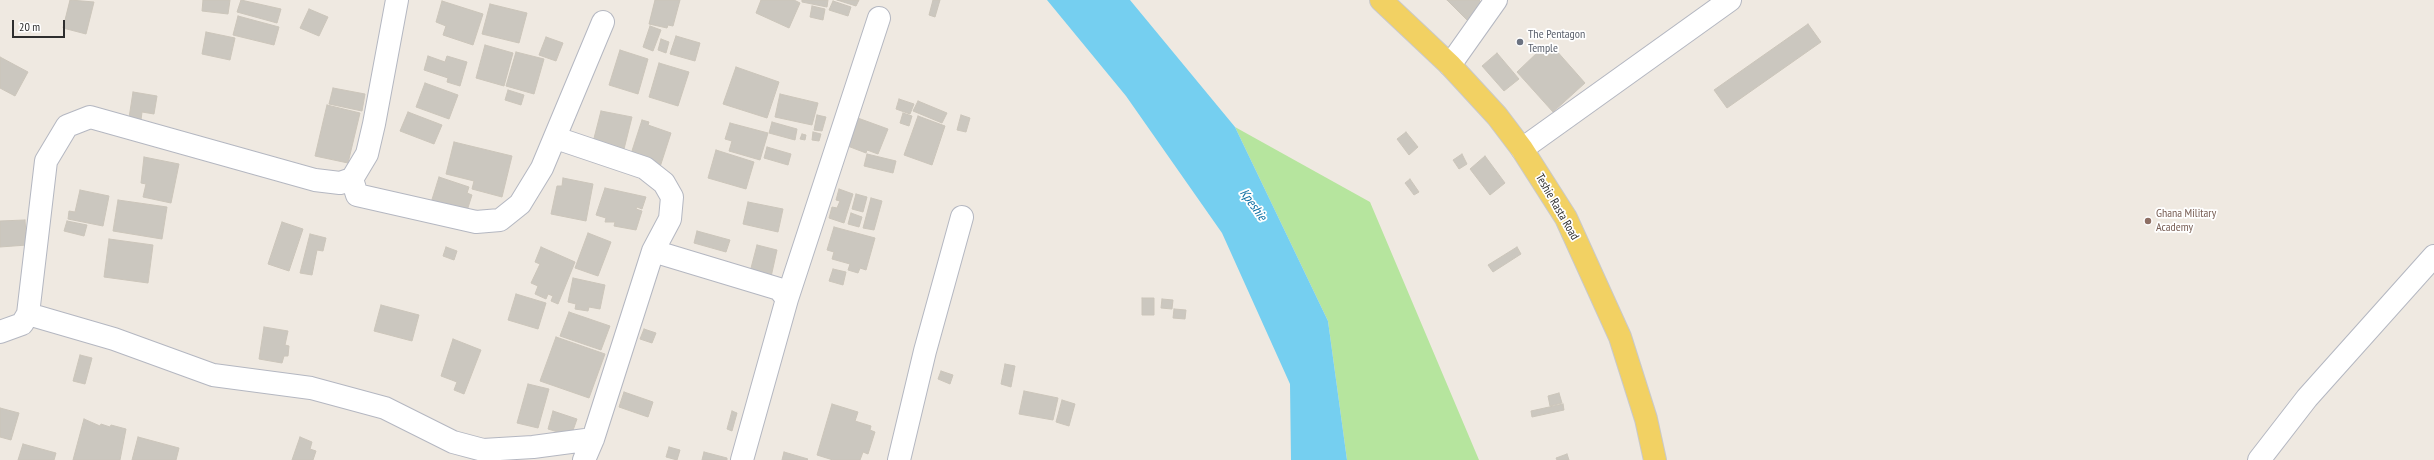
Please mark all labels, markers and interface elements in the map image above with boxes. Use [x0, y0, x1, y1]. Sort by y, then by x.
scale bar [14, 12, 67, 38]
text: 20 m [19, 19, 40, 34]
place label: The Pentagon Temple [1528, 28, 1585, 56]
marker: The Pentagon Temple [1515, 37, 1525, 47]
street label: Teshie Rasta Road [1532, 171, 1582, 243]
water label: Kpeshie [1236, 186, 1270, 224]
place label: Ghana Military Academy [2156, 207, 2216, 235]
marker: Ghana Military Academy [2143, 216, 2153, 226]

